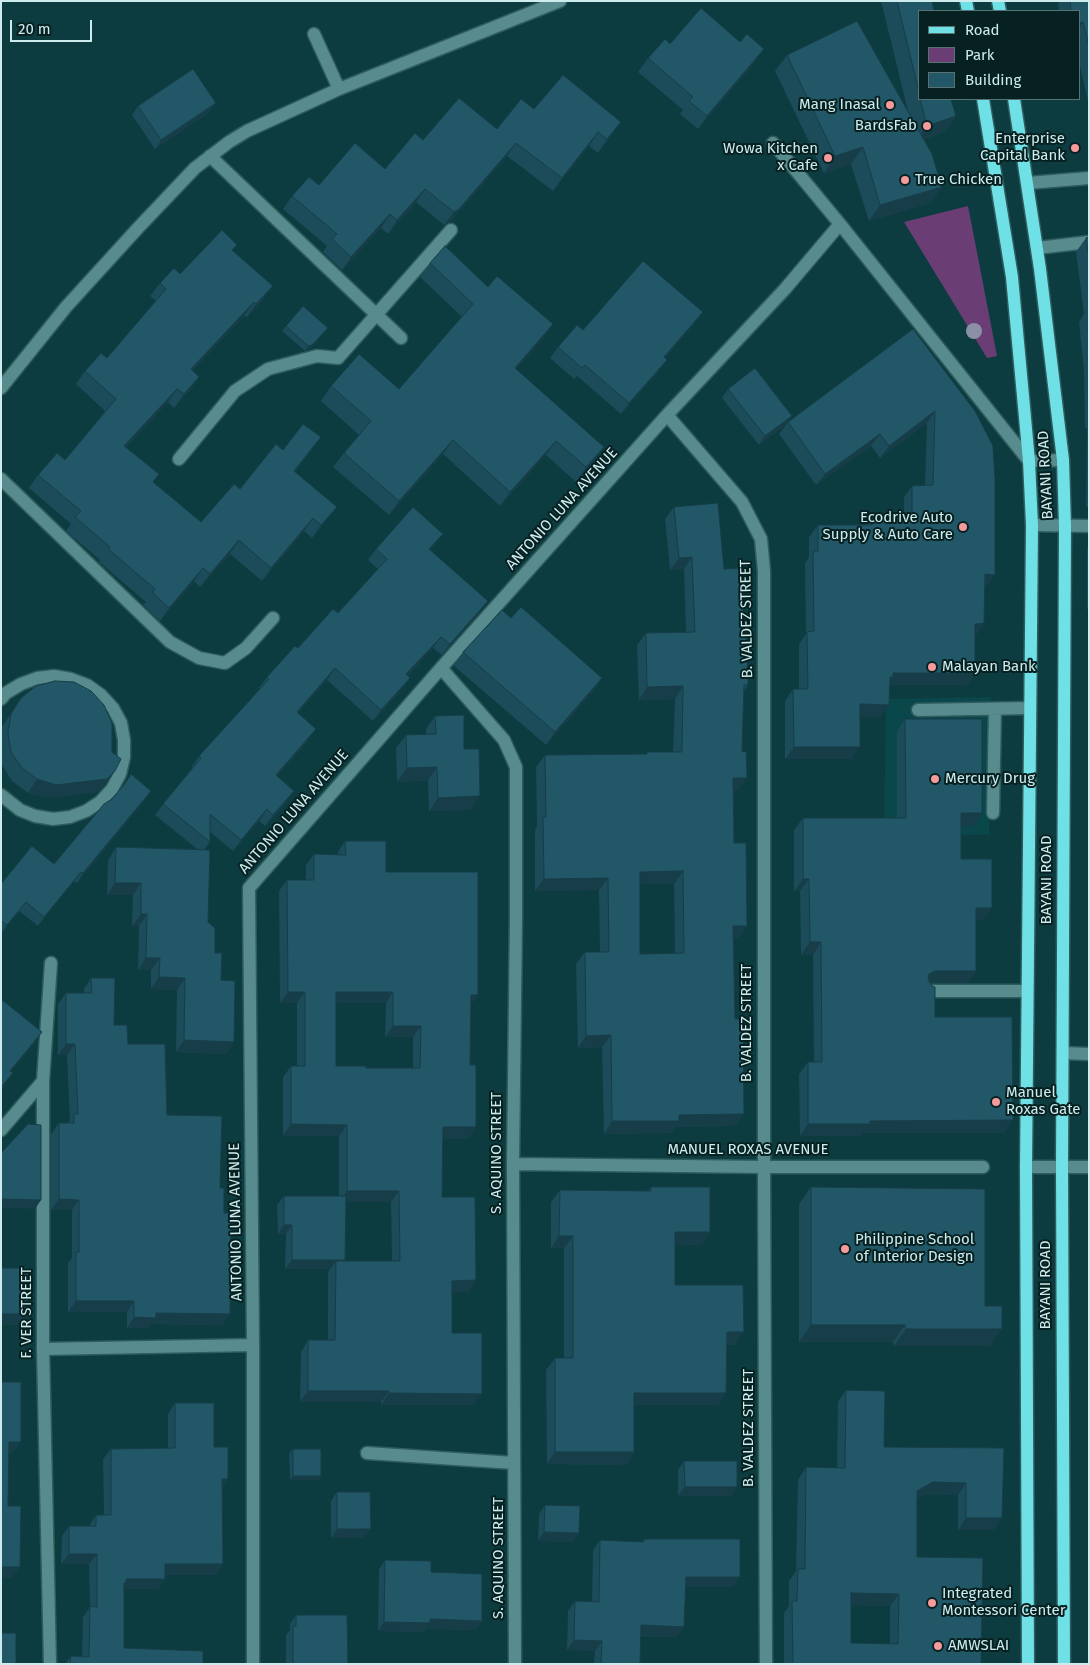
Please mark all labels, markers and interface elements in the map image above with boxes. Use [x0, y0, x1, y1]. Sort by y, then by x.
scale bar [12, 10, 95, 42]
legend [918, 10, 1080, 100]
text: 20 m [18, 20, 51, 38]
text: Road [965, 21, 1000, 39]
text: Park [965, 46, 995, 64]
text: Building [965, 71, 1021, 89]
place label: Mang Inasal [799, 96, 880, 114]
marker: Mang Inasal [884, 99, 896, 111]
place label: BardsFab [855, 117, 917, 135]
marker: BardsFab [921, 120, 933, 132]
place label: Enterprise Capital Bank [980, 130, 1065, 165]
place label: Wowa Kitchen x Cafe [723, 140, 818, 175]
marker: Enterprise Capital Bank [1069, 142, 1081, 154]
marker: Wowa Kitchen x Cafe [822, 152, 834, 164]
place label: True Chicken [915, 171, 1002, 189]
marker: True Chicken [899, 174, 911, 186]
street label: BAYANI ROAD [1035, 430, 1057, 520]
street label: ANTONIO LUNA AVENUE [502, 444, 622, 574]
place label: Ecodrive Auto Supply & Auto Care [823, 509, 953, 544]
marker: Ecodrive Auto Supply & Auto Care [957, 521, 969, 533]
street label: B. VALDEZ STREET [737, 559, 757, 679]
place label: Malayan Bank [942, 658, 1036, 676]
marker: Malayan Bank [926, 661, 938, 673]
street label: ANTONIO LUNA AVENUE [235, 746, 353, 878]
place label: Mercury Drug [945, 770, 1035, 788]
marker: Mercury Drug [929, 773, 941, 785]
street label: BAYANI ROAD [1038, 835, 1056, 925]
street label: B. VALDEZ STREET [738, 964, 756, 1082]
place label: Manuel Roxas Gate [1006, 1084, 1081, 1119]
street label: S. AQUINO STREET [488, 1092, 506, 1214]
marker: Manuel Roxas Gate [990, 1096, 1002, 1108]
street label: MANUEL ROXAS AVENUE [668, 1141, 828, 1159]
street label: ANTONIO LUNA AVENUE [226, 1143, 246, 1301]
place label: Philippine School of Interior Design [855, 1231, 974, 1266]
street label: BAYANI ROAD [1037, 1240, 1055, 1330]
marker: Philippine School of Interior Design [839, 1243, 851, 1255]
street label: F. VER STREET [18, 1267, 36, 1359]
street label: B. VALDEZ STREET [740, 1369, 758, 1487]
street label: S. AQUINO STREET [490, 1497, 508, 1619]
place label: Integrated Montessori Center [942, 1585, 1065, 1620]
marker: Integrated Montessori Center [926, 1597, 938, 1609]
place label: AMWSLAI [948, 1637, 1009, 1655]
marker: AMWSLAI [932, 1640, 944, 1652]

